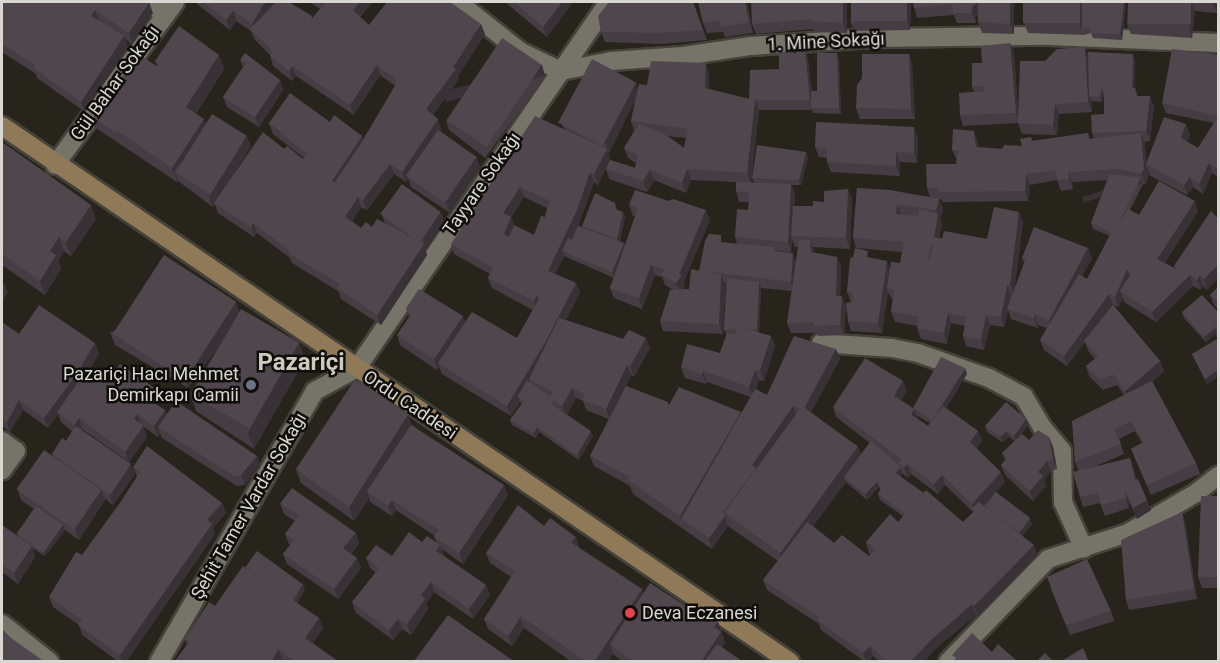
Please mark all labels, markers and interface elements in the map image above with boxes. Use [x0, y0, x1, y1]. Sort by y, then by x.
street label: Gül Bahar Sokağı [66, 21, 164, 145]
street label: 1. Mine Sokağı [767, 28, 885, 56]
street label: Tayyare Sokağı [439, 128, 525, 240]
district label: Pazariçi [257, 349, 345, 377]
place label: Pazariçi Hacı Mehmet Demirkapı Camii [63, 364, 239, 406]
street label: Ordu Caddesi [359, 366, 461, 444]
marker: Pazariçi Hacı Mehmet Demirkapı Camii [244, 378, 258, 392]
street label: Şehit Tamer Vardar Sokağı [187, 409, 311, 603]
place label: Deva Eczanesi [642, 602, 757, 624]
marker: Deva Eczanesi [623, 606, 637, 620]

